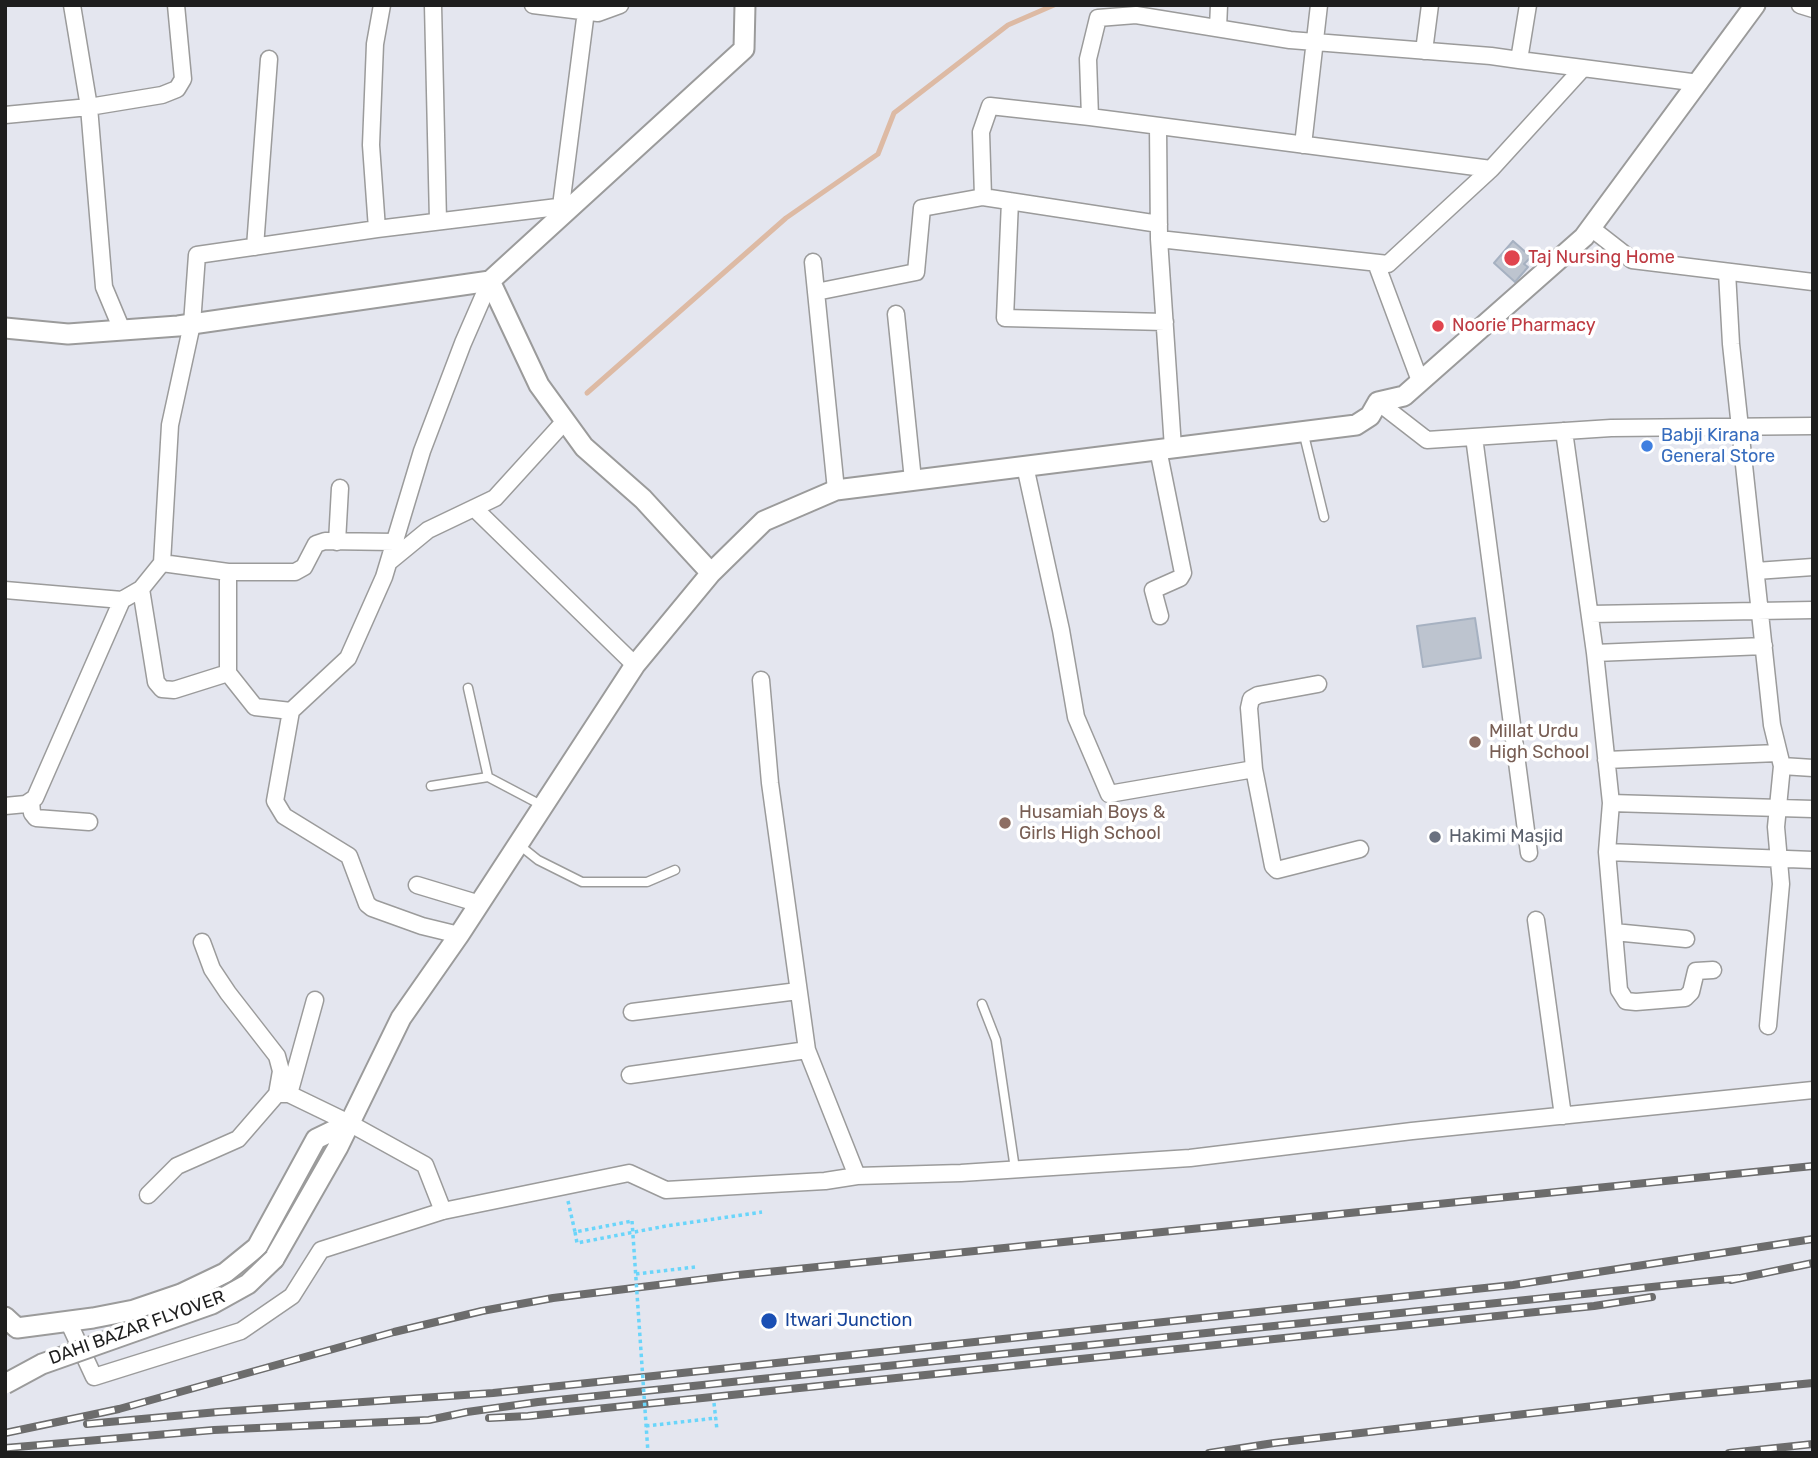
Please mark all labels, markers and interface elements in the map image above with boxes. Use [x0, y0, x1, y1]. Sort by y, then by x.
place label: Taj Nursing Home [1528, 247, 1675, 269]
marker: Taj Nursing Home [1502, 248, 1522, 268]
place label: Noorie Pharmacy [1452, 315, 1596, 337]
marker: Noorie Pharmacy [1430, 318, 1446, 334]
place label: Babji Kirana General Store [1661, 425, 1775, 467]
marker: Babji Kirana General Store [1639, 438, 1655, 454]
place label: Millat Urdu High School [1489, 721, 1589, 764]
marker: Millat Urdu High School [1467, 734, 1483, 750]
place label: Husamiah Boys & Girls High School [1019, 802, 1165, 844]
marker: Husamiah Boys & Girls High School [997, 815, 1013, 831]
place label: Hakimi Masjid [1449, 826, 1563, 848]
marker: Hakimi Masjid [1427, 829, 1443, 845]
street label: DAHI BAZAR FLYOVER [46, 1286, 228, 1370]
place label: Itwari Junction [785, 1310, 912, 1332]
marker: Itwari Junction [759, 1311, 779, 1331]

